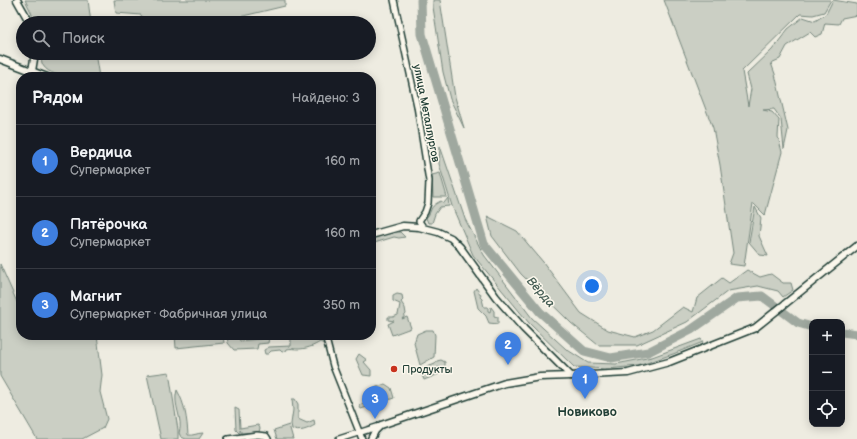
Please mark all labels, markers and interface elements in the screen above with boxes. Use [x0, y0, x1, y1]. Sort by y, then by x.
search box [16, 16, 376, 60]
icon: search [30, 27, 52, 49]
text: Поиск [62, 29, 105, 48]
street label: улица Металлургов [411, 63, 442, 163]
text: Рядом [32, 88, 83, 108]
text: Найдено: 3 [292, 90, 360, 106]
text: Вердица [70, 143, 132, 162]
text: 1 [42, 153, 48, 169]
text: 160 m [325, 153, 360, 169]
text: Супермаркет [70, 162, 151, 178]
text: Пятёрочка [70, 215, 147, 234]
text: 2 [41, 225, 49, 241]
text: 160 m [325, 225, 360, 241]
text: Супермаркет [70, 234, 151, 250]
water label: Вёрда [523, 274, 558, 311]
your location [582, 276, 602, 296]
text: Магнит [70, 287, 122, 306]
text: 3 [41, 297, 49, 313]
text: 350 m [323, 297, 360, 313]
text: Супермаркет · Фабричная улица [70, 306, 267, 322]
map controls [809, 319, 845, 427]
button: + [809, 319, 845, 355]
pin: 2 [495, 332, 521, 365]
button: − [809, 355, 845, 391]
place label: Продукты [402, 363, 453, 376]
marker: Продукты [389, 364, 399, 374]
pin: 1 [572, 366, 598, 399]
pin: 3 [362, 386, 388, 419]
button: locate [809, 391, 845, 427]
district label: Новиково [557, 404, 617, 420]

